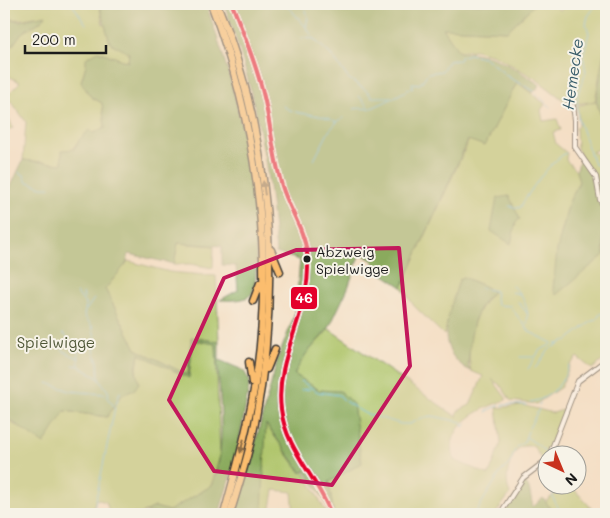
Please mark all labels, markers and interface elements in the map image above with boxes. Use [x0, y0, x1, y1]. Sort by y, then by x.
scale bar [25, 22, 106, 54]
text: 200 m [32, 29, 76, 49]
water label: Hemecke [557, 37, 587, 111]
one-way arrow [260, 180, 268, 196]
place label: Abzweig Spielwigge [316, 242, 389, 278]
marker: Abzweig Spielwigge [302, 254, 312, 264]
line badge: 46 [290, 286, 318, 310]
text: 46 [295, 288, 313, 307]
park label: Spielwigge [17, 332, 95, 352]
one-way arrow [238, 438, 246, 453]
north arrow [538, 446, 588, 496]
text: N [561, 469, 582, 490]

